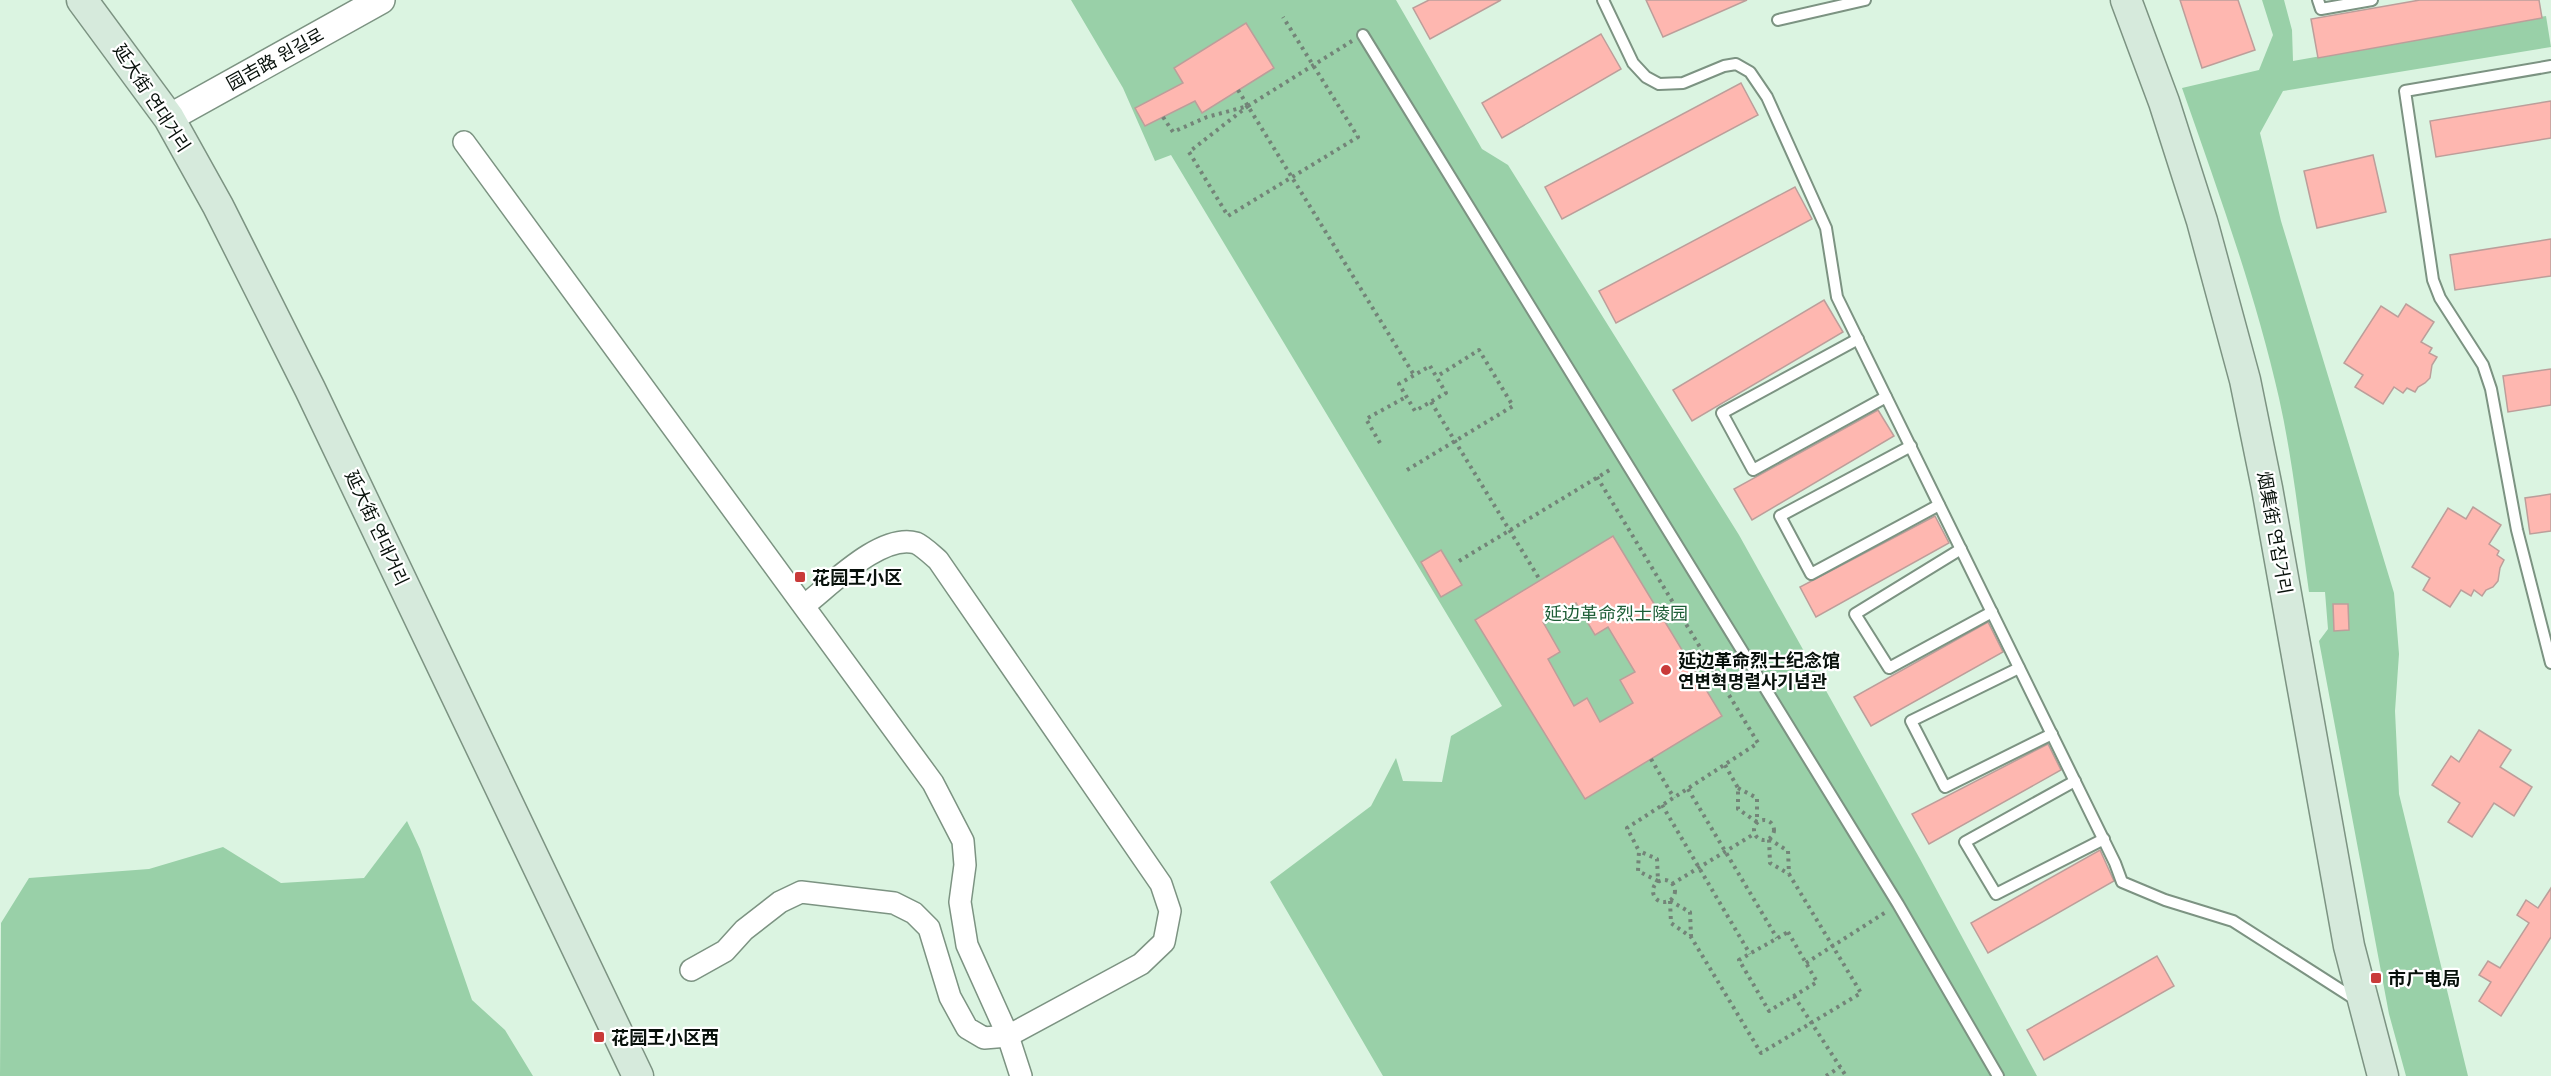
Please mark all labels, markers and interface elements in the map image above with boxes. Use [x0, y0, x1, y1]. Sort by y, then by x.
street label: 园吉路 원길로 [222, 23, 328, 95]
street label: 延大街 연대거리 [108, 40, 196, 156]
street label: 延大街 연대거리 [340, 467, 414, 589]
street label: 烟集街 연집거리 [2253, 470, 2297, 596]
place label: 花园王小区 [812, 566, 902, 589]
marker: 花园王小区 [793, 570, 807, 584]
park label: 延边革命烈士陵园 [1544, 602, 1688, 625]
place label: 延边革命烈士纪念馆 연변혁명렬사기념관 [1678, 649, 1840, 693]
marker: 延边革命烈士纪念馆 연변혁명렬사기념관 [1659, 663, 1673, 677]
place label: 市广电局 [2388, 967, 2460, 990]
marker: 市广电局 [2369, 971, 2383, 985]
place label: 花园王小区西 [611, 1026, 719, 1049]
marker: 花园王小区西 [592, 1030, 606, 1044]

